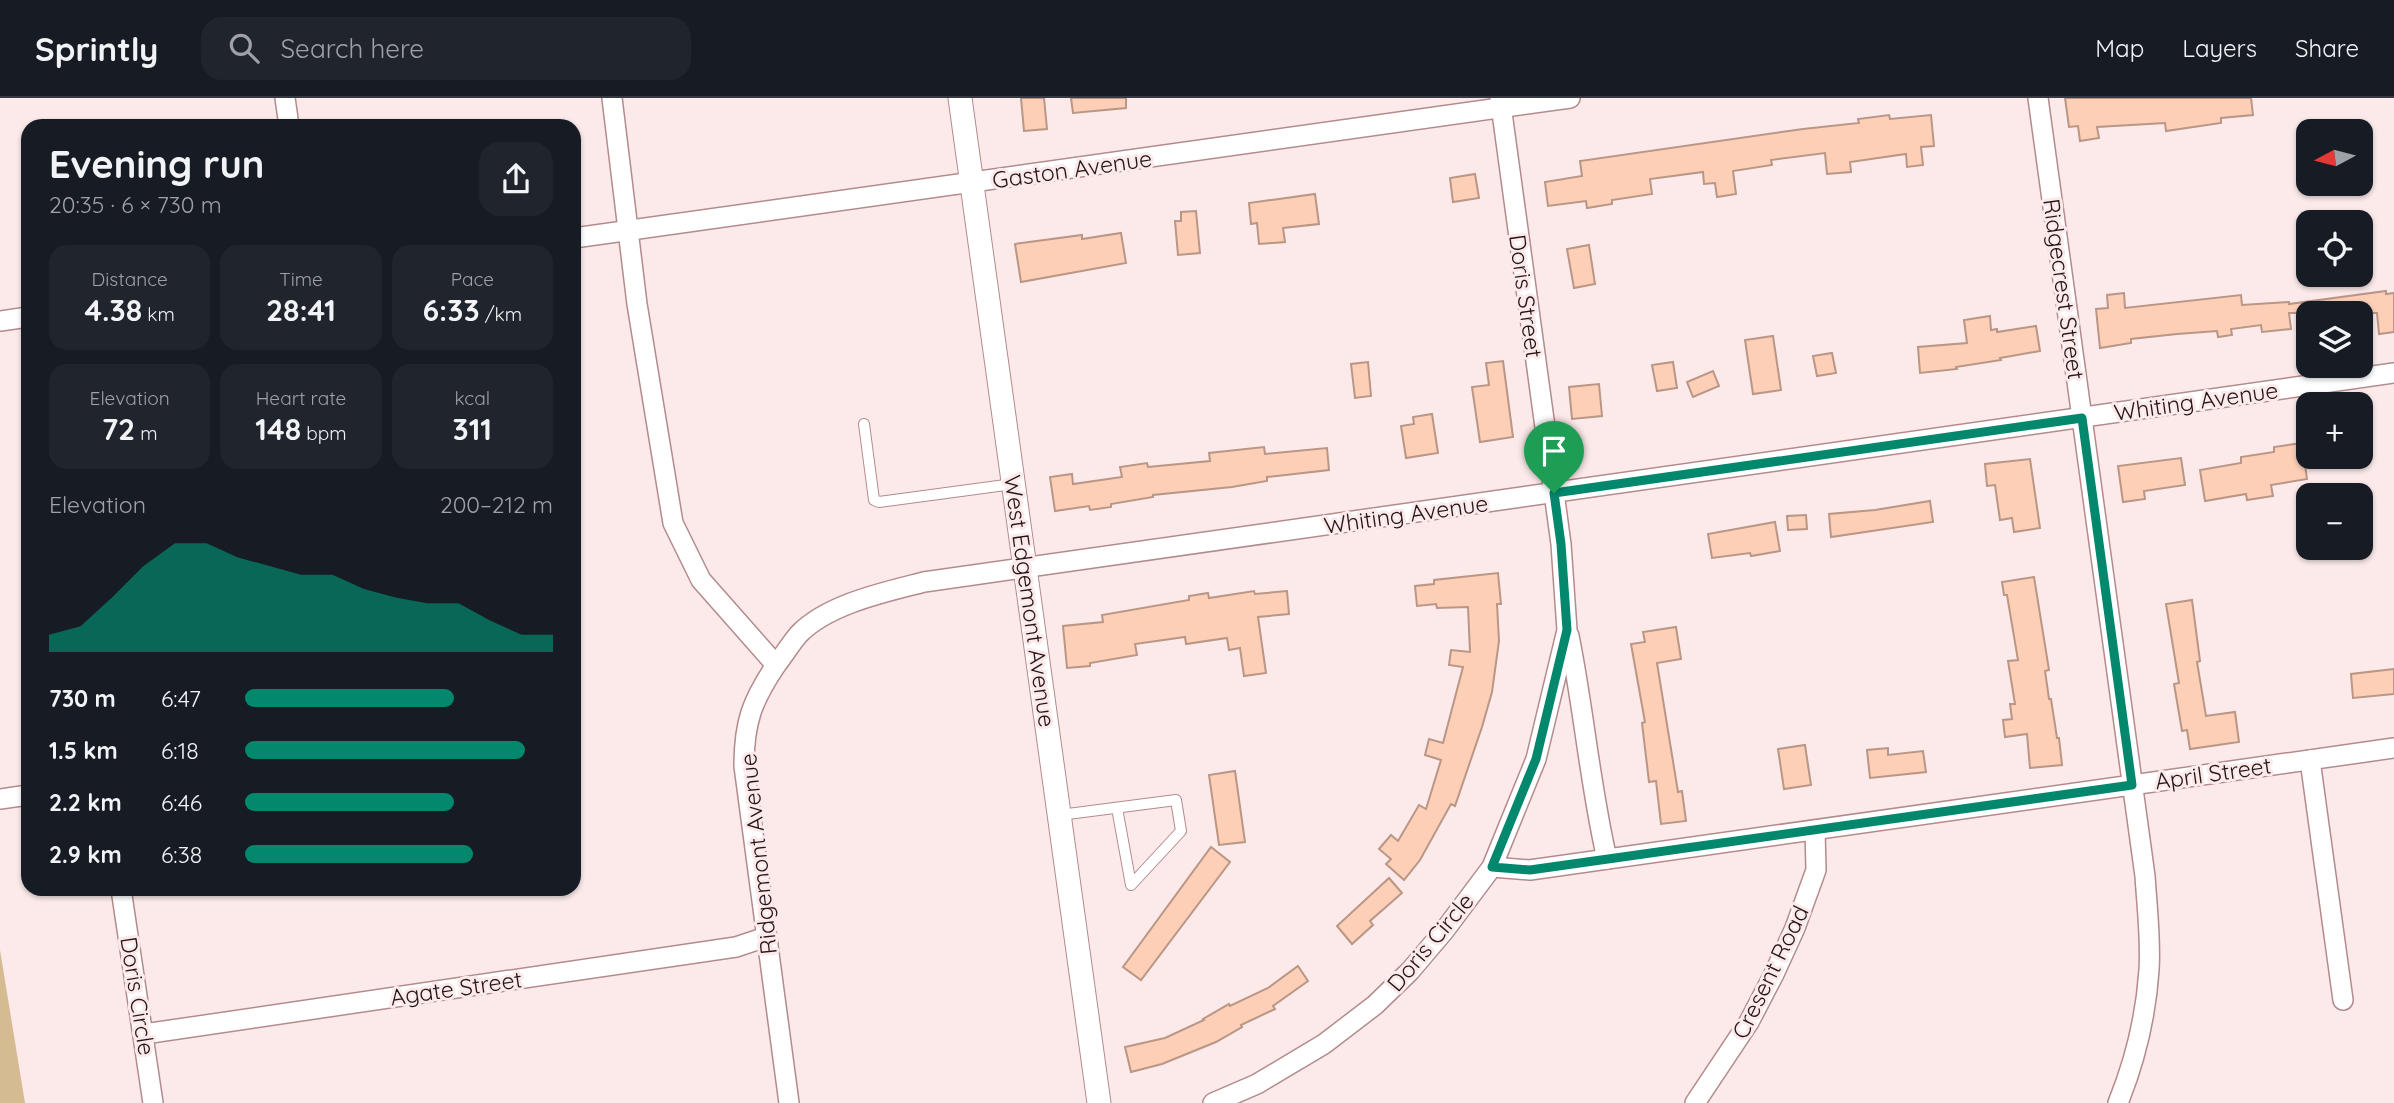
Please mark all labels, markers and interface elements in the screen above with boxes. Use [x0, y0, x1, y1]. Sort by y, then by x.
search box [201, 17, 691, 80]
text: Sprintly [35, 28, 159, 69]
icon: search [225, 29, 263, 67]
text: Search here [281, 32, 424, 65]
text: Map [2095, 33, 2144, 63]
text: Layers [2182, 33, 2257, 63]
text: Share [2295, 33, 2359, 63]
north arrow [2296, 119, 2373, 196]
map controls [2296, 119, 2373, 560]
text: Evening run [49, 140, 264, 188]
button: share [479, 142, 553, 216]
street label: Gaston Avenue [990, 143, 1154, 195]
text: 20:35 · 6 × 730 m [49, 190, 222, 219]
street label: Ridgecrest Street [2037, 197, 2091, 381]
button: locate [2296, 210, 2373, 287]
street label: Doris Street [1503, 232, 1549, 360]
text: Distance [92, 267, 168, 291]
text: Time [279, 267, 323, 291]
text: Pace [451, 267, 494, 291]
text: 4.38 [84, 291, 142, 329]
text: 28:41 [266, 291, 336, 329]
text: 6:33 [423, 291, 480, 329]
button: layers [2296, 301, 2373, 378]
text: km [142, 302, 175, 326]
text: /km [480, 302, 522, 326]
street label: Whiting Avenue [2112, 375, 2280, 427]
text: Elevation [90, 386, 170, 410]
text: Heart rate [256, 386, 346, 410]
text: kcal [455, 386, 490, 410]
button: + [2296, 392, 2373, 469]
text: 72 [102, 410, 135, 448]
text: 148 [255, 410, 301, 448]
text: 311 [453, 410, 492, 448]
text: m [135, 421, 158, 445]
text: bpm [301, 421, 347, 445]
pin [1524, 421, 1584, 493]
icon: arrive [1535, 432, 1573, 470]
street label: West Edgemont Avenue [998, 473, 1062, 729]
button: − [2296, 483, 2373, 560]
street label: Whiting Avenue [1322, 488, 1490, 540]
text: Elevation [49, 490, 146, 519]
text: 200–212 m [440, 490, 553, 519]
text: 730 m [49, 684, 116, 713]
text: 6:47 [161, 684, 201, 713]
text: 1.5 km [49, 736, 118, 765]
text: 6:18 [161, 736, 199, 765]
street label: April Street [2153, 750, 2273, 796]
street label: Ridgemont Avenue [733, 752, 783, 956]
text: 2.2 km [49, 788, 122, 817]
text: 6:46 [161, 788, 202, 817]
text: 2.9 km [49, 840, 122, 869]
text: 6:38 [161, 840, 202, 869]
street label: Doris Circle [1380, 887, 1480, 997]
street label: Cresent Road [1725, 901, 1815, 1043]
street label: Doris Circle [114, 935, 162, 1057]
street label: Agate Street [388, 964, 524, 1012]

